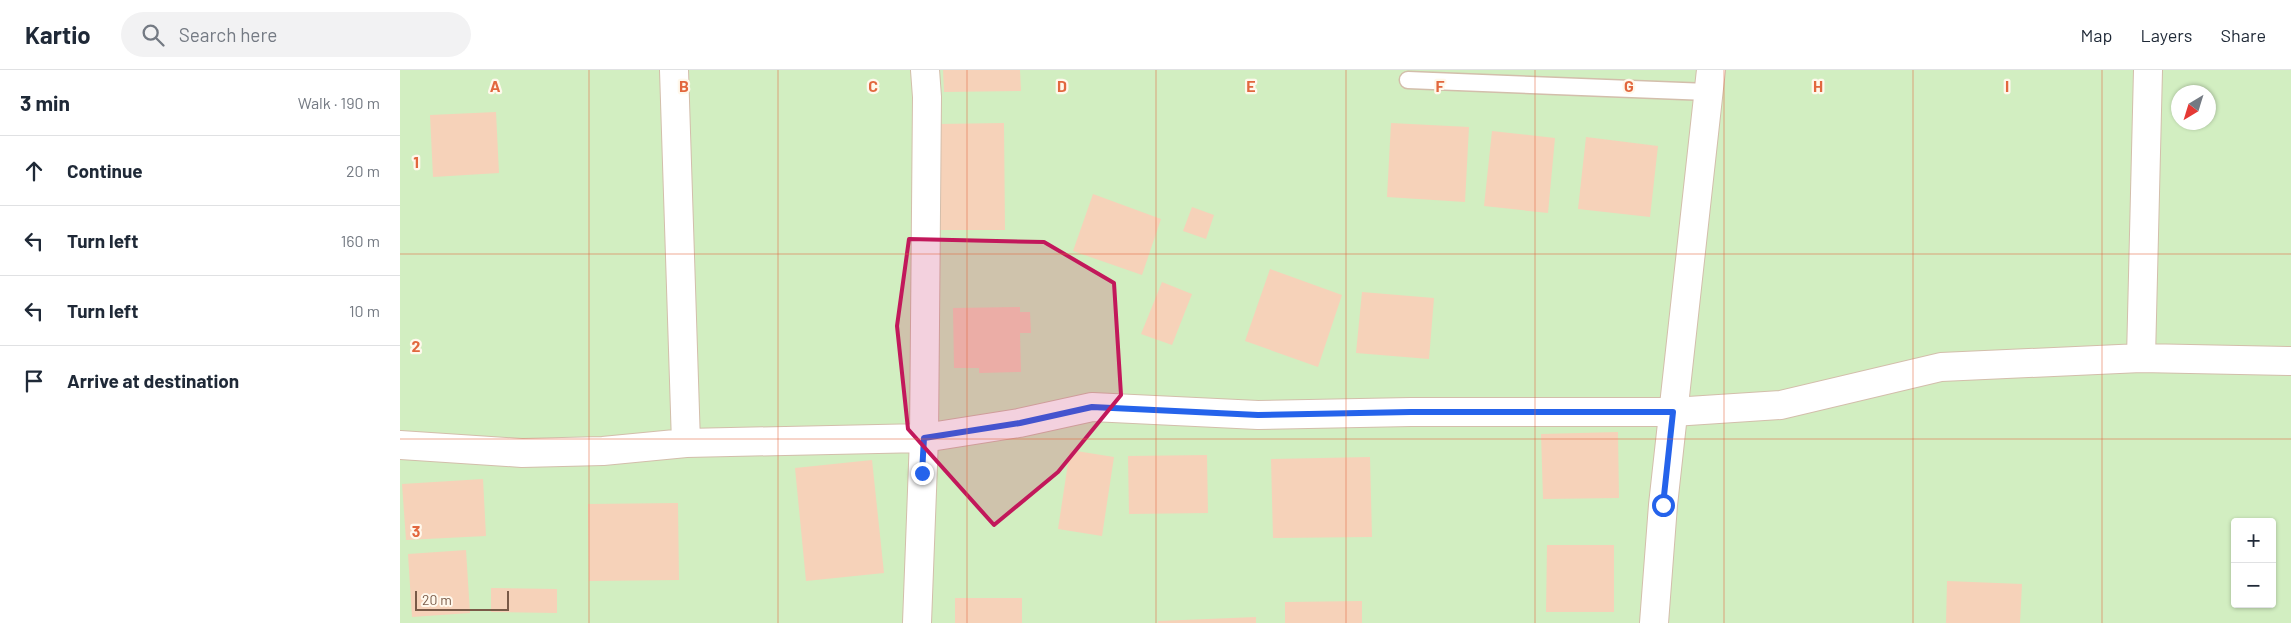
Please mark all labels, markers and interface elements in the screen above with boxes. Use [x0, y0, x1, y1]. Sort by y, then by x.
search box [121, 12, 471, 57]
text: Kartio [25, 20, 91, 49]
icon: search [139, 21, 167, 49]
text: Search here [179, 23, 277, 46]
text: Map [2080, 24, 2112, 46]
text: Layers [2140, 24, 2193, 46]
text: Share [2221, 24, 2266, 46]
text: A [490, 76, 501, 95]
text: B [679, 76, 689, 95]
text: C [868, 76, 878, 95]
text: D [1057, 76, 1067, 95]
text: E [1246, 76, 1256, 95]
text: F [1436, 76, 1445, 95]
text: G [1624, 76, 1634, 95]
text: H [1813, 76, 1823, 95]
text: I [2005, 76, 2009, 95]
north arrow [2171, 85, 2216, 130]
text: 3 min [20, 90, 70, 115]
text: Walk · 190 m [298, 93, 380, 112]
text: 1 [413, 152, 419, 171]
icon: ahead [20, 157, 48, 185]
text: Continue [67, 159, 143, 182]
text: 20 m [346, 161, 380, 180]
icon: left [20, 227, 48, 255]
text: Turn left [67, 229, 138, 252]
text: 160 m [341, 231, 380, 250]
icon: left [20, 297, 48, 325]
text: Turn left [67, 299, 138, 322]
text: 10 m [349, 301, 380, 320]
text: 2 [412, 336, 421, 355]
icon: arrive [20, 367, 48, 395]
text: Arrive at destination [67, 369, 239, 392]
route end [911, 462, 934, 485]
route start [1652, 494, 1675, 517]
map controls [2231, 518, 2276, 608]
button: + [2231, 518, 2276, 563]
text: 3 [412, 521, 420, 540]
button: − [2231, 563, 2276, 608]
scale bar [415, 588, 509, 611]
text: 20 m [422, 591, 452, 608]

